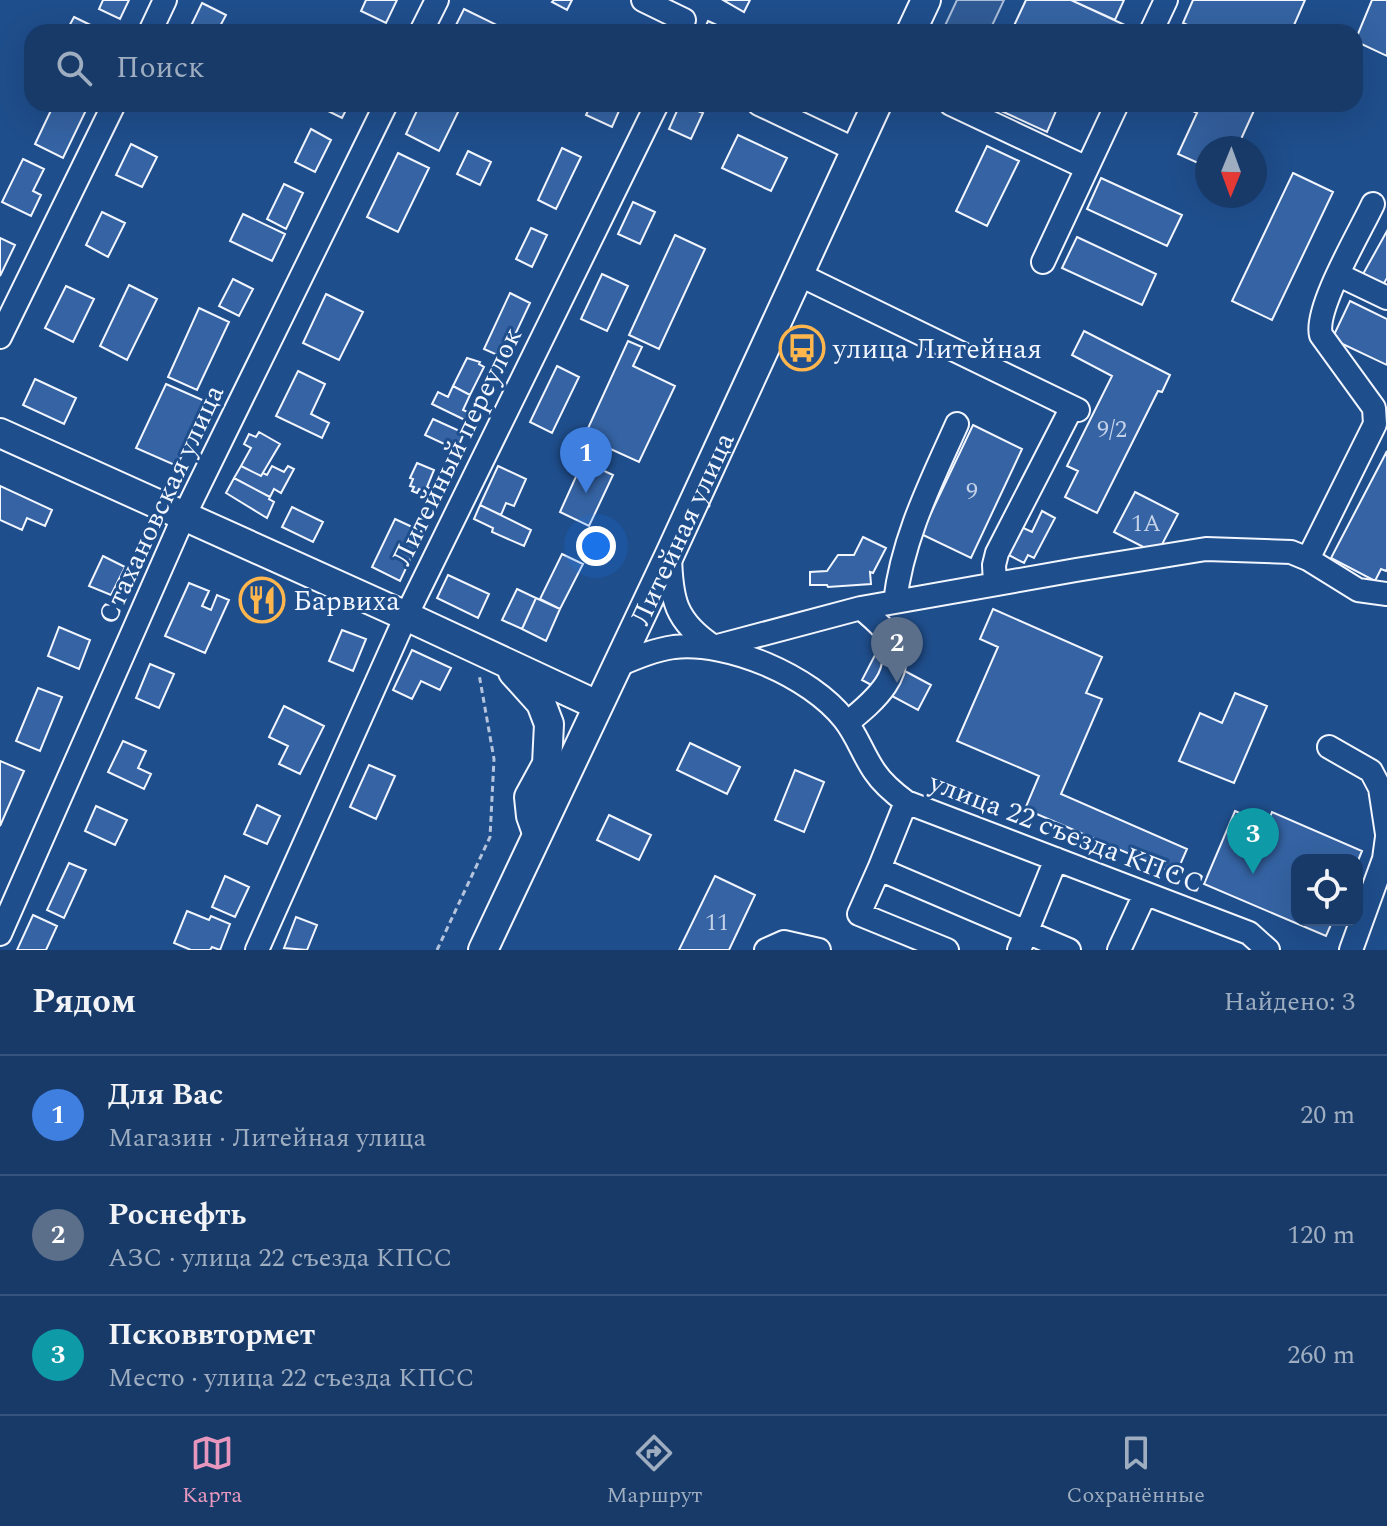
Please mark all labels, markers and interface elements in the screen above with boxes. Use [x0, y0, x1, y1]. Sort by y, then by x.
search box [24, 24, 1363, 112]
text: Поиск [116, 45, 205, 91]
icon: search [52, 46, 96, 90]
north arrow [1195, 136, 1267, 208]
street label: Литейный переулок [381, 320, 534, 573]
bus stop icon: улица Литейная [778, 324, 826, 372]
place label: улица Литейная [832, 328, 1042, 371]
street label: Стахановская улица [87, 377, 236, 632]
house number: 9/2 [1097, 412, 1127, 448]
street label: Литейная улица [619, 425, 746, 633]
pin: 1 [560, 427, 612, 493]
house number: 9 [966, 474, 978, 510]
house number: 1А [1131, 506, 1161, 542]
your location [576, 526, 616, 566]
restaurant icon: Барвиха [238, 576, 286, 624]
place label: Барвиха [293, 580, 400, 623]
pin: 2 [871, 617, 923, 683]
street label: улица 22 съезда КПСС [922, 761, 1210, 906]
pin: 3 [1227, 808, 1279, 874]
map controls [1291, 854, 1363, 926]
button: locate [1291, 854, 1363, 926]
house number: 11 [705, 905, 729, 941]
text: Рядом [32, 976, 136, 1028]
text: Найдено: 3 [1224, 982, 1355, 1022]
text: Для Вас [108, 1072, 223, 1118]
text: 1 [51, 1095, 65, 1135]
text: 20 m [1300, 1095, 1355, 1135]
text: Магазин · Литейная улица [108, 1118, 426, 1158]
text: Роснефть [108, 1192, 246, 1238]
text: 2 [51, 1215, 65, 1255]
text: 120 m [1287, 1215, 1355, 1255]
text: АЗС · улица 22 съезда КПСС [108, 1238, 452, 1278]
text: Псковвтормет [108, 1312, 315, 1358]
text: 3 [51, 1335, 65, 1375]
text: 260 m [1287, 1335, 1355, 1375]
text: Место · улица 22 съезда КПСС [108, 1358, 475, 1398]
tab: Карта [182, 1431, 242, 1512]
tab: Маршрут [606, 1431, 702, 1512]
tab: Сохранённые [1066, 1431, 1205, 1512]

